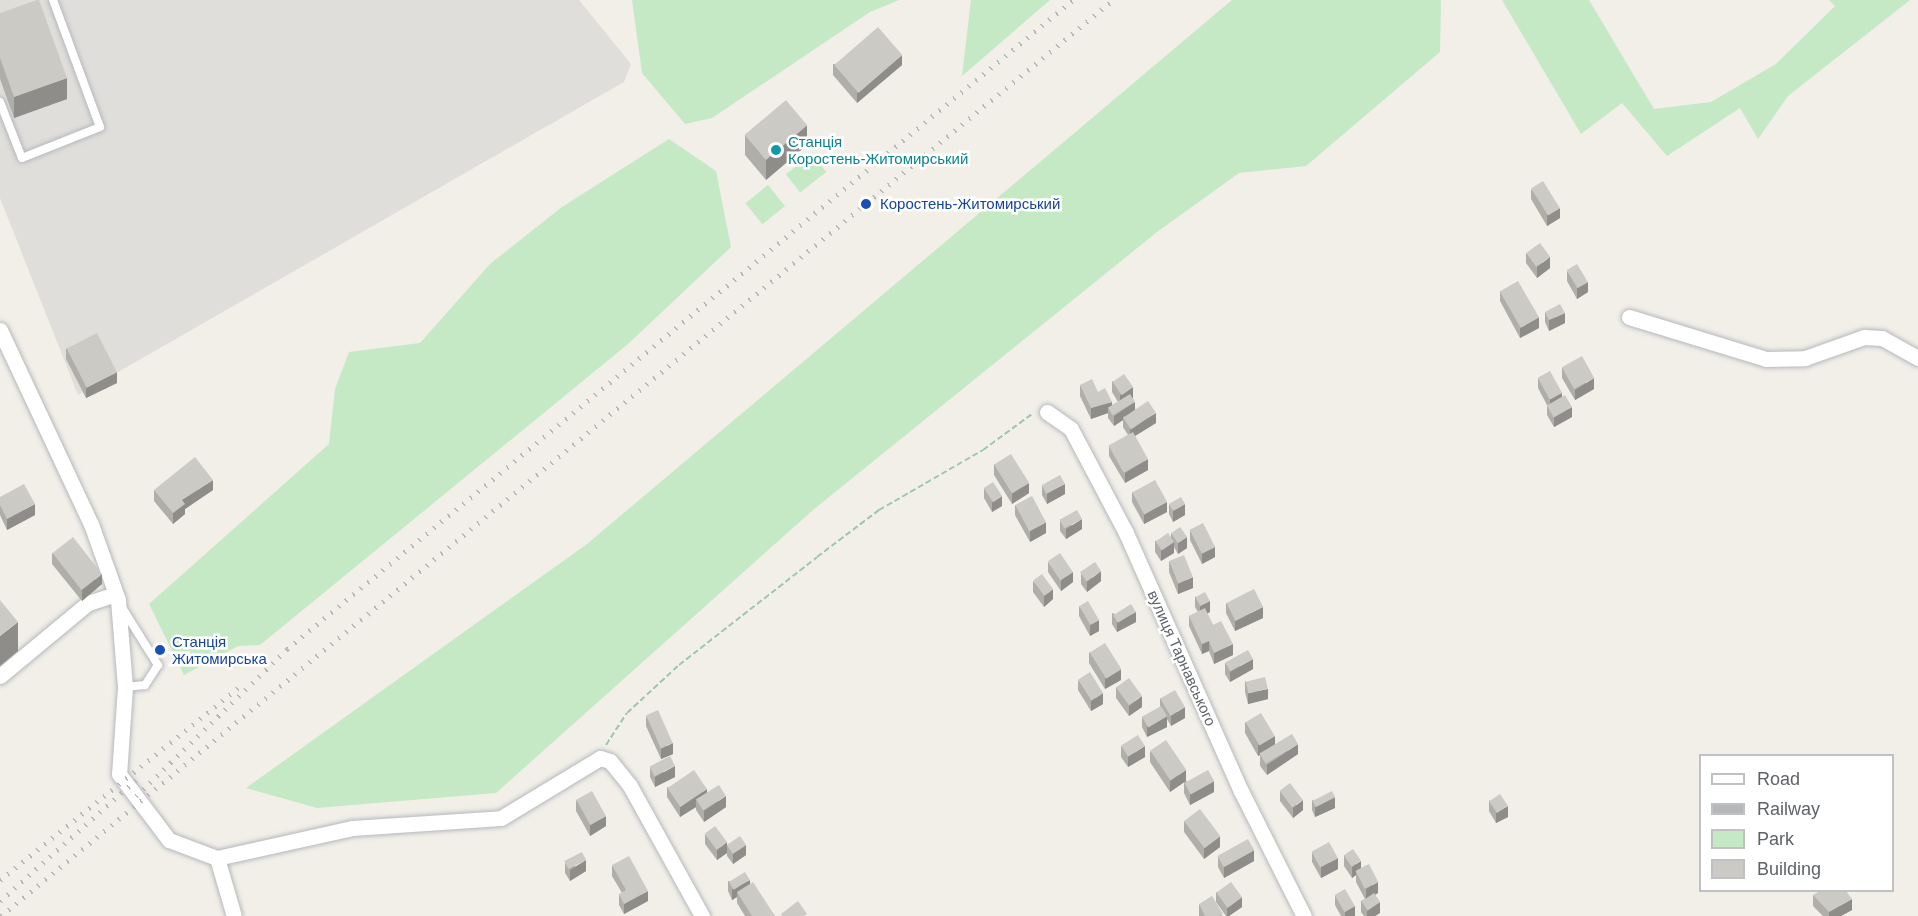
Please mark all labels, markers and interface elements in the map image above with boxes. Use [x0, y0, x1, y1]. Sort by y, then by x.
place label: Станція Коростень-Житомирський [788, 132, 968, 167]
marker: Станція Коростень-Житомирський [769, 143, 783, 157]
marker: Коростень-Житомирський [857, 195, 875, 213]
place label: Коростень-Житомирський [880, 195, 1060, 213]
street label: вулиця Тарнавського [1144, 588, 1220, 728]
place label: Станція Житомирська [172, 632, 267, 667]
marker: Станція Житомирська [153, 643, 167, 657]
legend [1699, 754, 1894, 892]
text: Road [1757, 769, 1800, 789]
text: Railway [1757, 799, 1820, 819]
text: Park [1757, 829, 1794, 849]
text: Building [1757, 859, 1821, 879]

